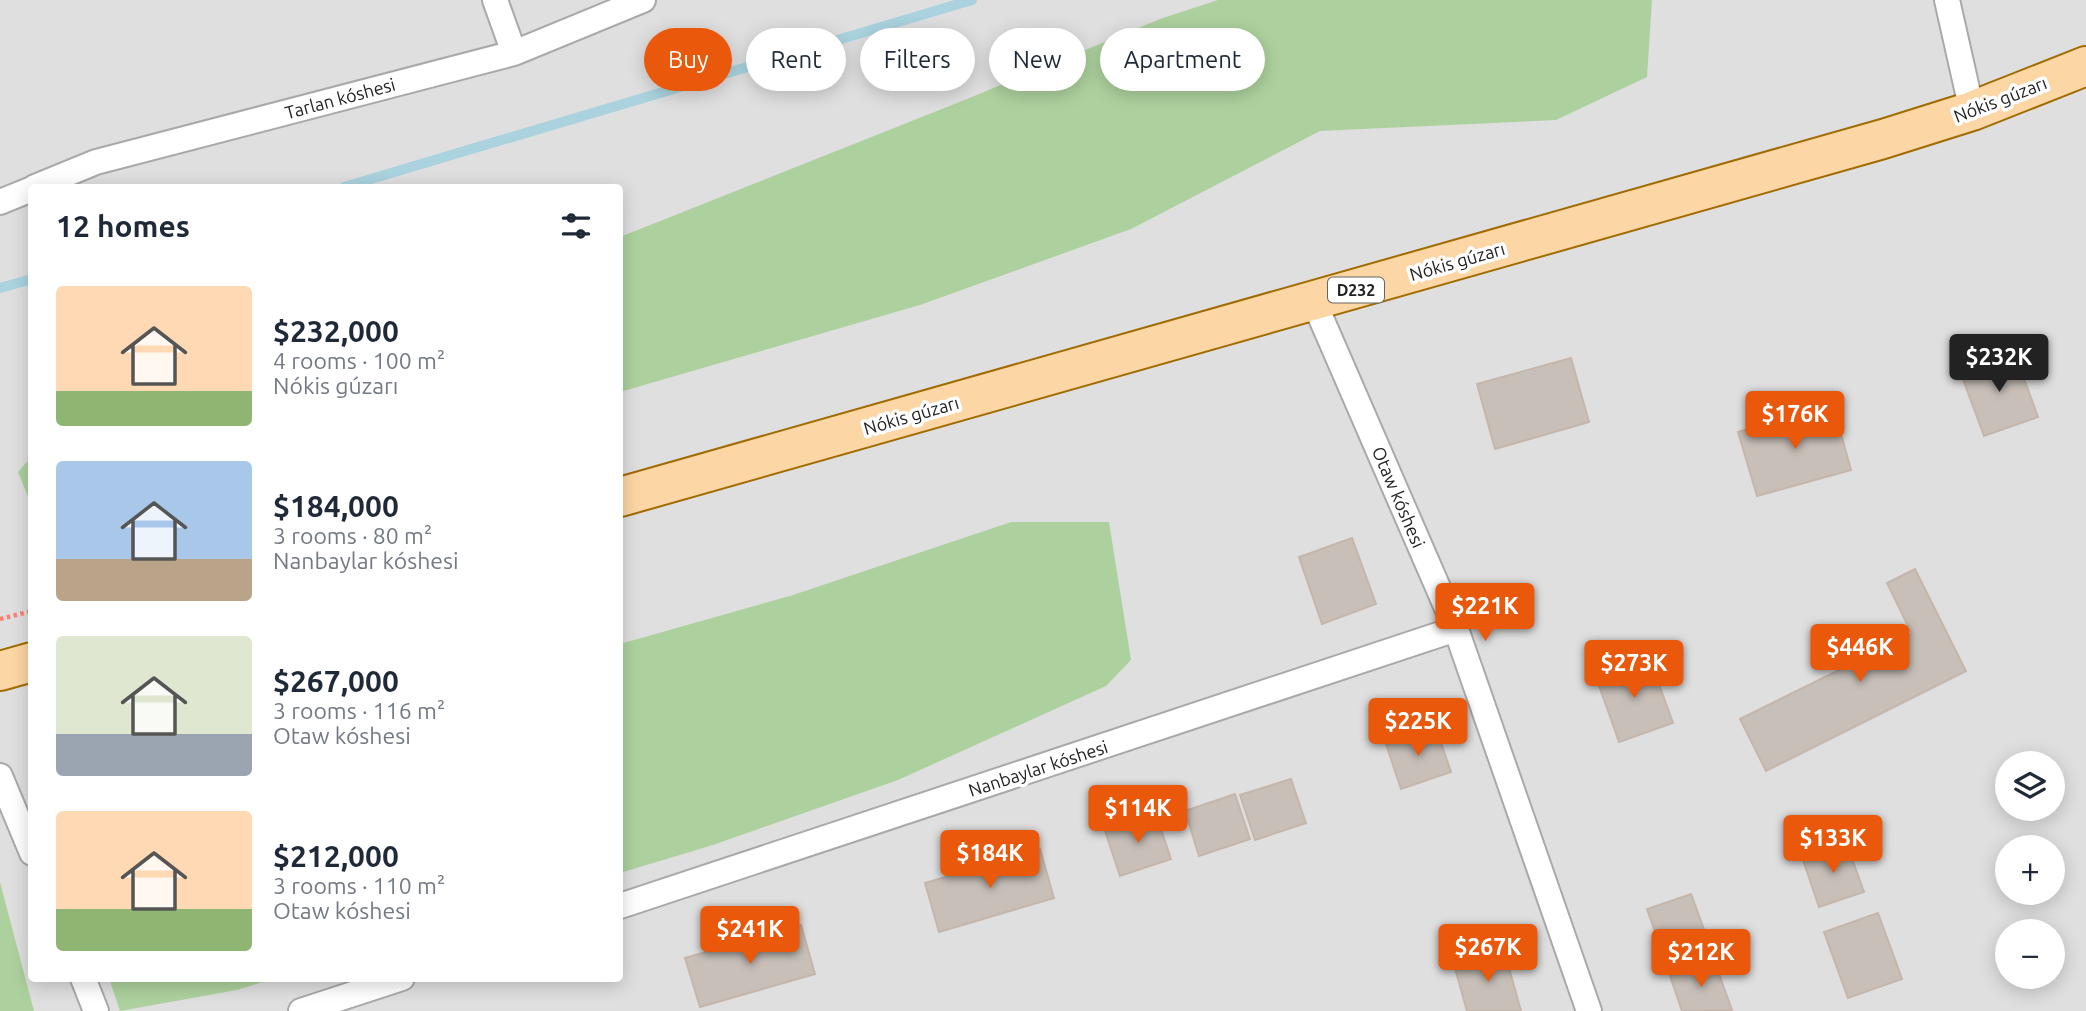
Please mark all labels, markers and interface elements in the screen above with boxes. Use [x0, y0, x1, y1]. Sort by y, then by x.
chip: Buy [644, 28, 732, 91]
chip: Rent [746, 28, 846, 91]
chip: Filters [860, 28, 975, 91]
chip: New [989, 28, 1086, 91]
chip: Apartment [1100, 28, 1265, 91]
street label: Nókis gúzarı [1951, 72, 2049, 126]
street label: Tarlan kóshesi [283, 74, 397, 122]
icon: filters [557, 207, 595, 245]
text: 12 homes [56, 209, 190, 243]
street label: Nókis gúzarı [1407, 238, 1507, 284]
road number: D232 [1328, 278, 1384, 302]
icon: home [112, 314, 196, 398]
text: $232,000 [273, 314, 399, 348]
pin: $232K [1950, 334, 2048, 394]
text: $232K [1965, 344, 2033, 369]
text: 4 rooms · 100 m² [273, 348, 445, 373]
text: Nókis gúzarı [273, 373, 398, 398]
street label: Nókis gúzarı [861, 392, 961, 438]
pin: $176K [1746, 392, 1844, 451]
text: $176K [1761, 401, 1829, 426]
street label: Otaw kóshesi [1369, 443, 1429, 551]
icon: home [112, 489, 196, 573]
text: $184,000 [273, 489, 399, 523]
text: 3 rooms · 80 m² [273, 523, 432, 548]
text: Nanbaylar kóshesi [273, 548, 459, 573]
pin: $221K [1436, 584, 1534, 643]
text: $221K [1451, 593, 1519, 618]
pin: $446K [1811, 624, 1909, 684]
text: $446K [1826, 634, 1894, 659]
pin: $273K [1585, 640, 1683, 700]
text: $273K [1600, 650, 1668, 675]
icon: home [112, 664, 196, 748]
text: $267,000 [273, 664, 399, 698]
text: 3 rooms · 116 m² [273, 698, 445, 723]
pin: $225K [1369, 698, 1467, 758]
text: $225K [1384, 708, 1452, 733]
text: Otaw kóshesi [273, 723, 411, 748]
street label: Nanbaylar kóshesi [966, 736, 1110, 800]
map controls [1995, 751, 2065, 989]
button: layers [1995, 751, 2065, 821]
pin: $114K [1089, 786, 1187, 845]
text: $114K [1104, 795, 1172, 820]
pin: $133K [1784, 816, 1882, 875]
text: $133K [1799, 825, 1867, 850]
pin: $184K [941, 830, 1039, 890]
button: + [1995, 835, 2065, 905]
icon: home [112, 839, 196, 923]
text: $212,000 [273, 839, 399, 873]
text: $184K [956, 840, 1024, 865]
text: 3 rooms · 110 m² [273, 873, 445, 898]
text: Otaw kóshesi [273, 898, 411, 923]
pin: $241K [701, 906, 799, 966]
text: $241K [716, 916, 784, 941]
button: − [1995, 919, 2065, 989]
pin: $267K [1439, 925, 1537, 984]
pin: $212K [1652, 930, 1750, 989]
text: $267K [1454, 934, 1522, 959]
text: $212K [1667, 939, 1735, 964]

